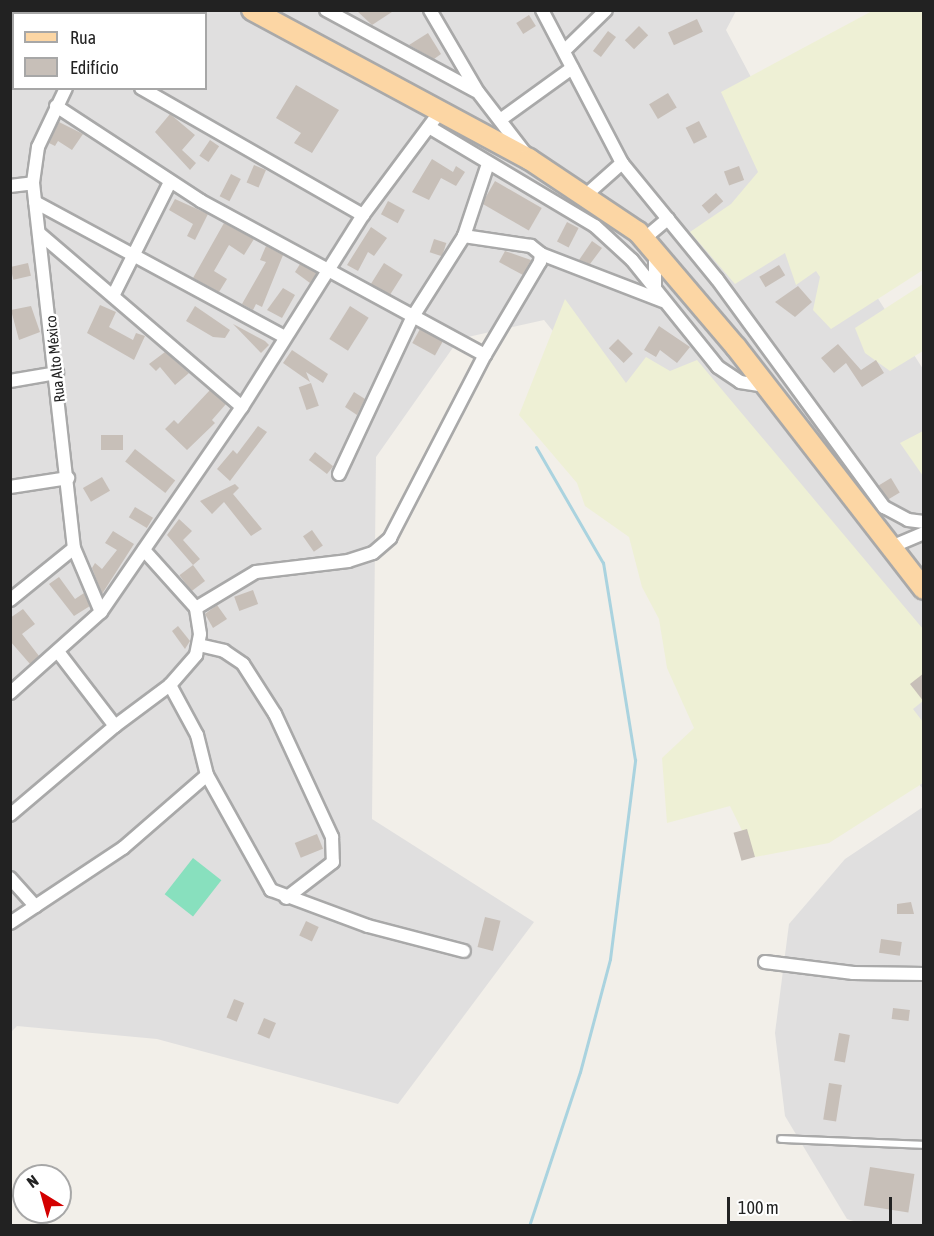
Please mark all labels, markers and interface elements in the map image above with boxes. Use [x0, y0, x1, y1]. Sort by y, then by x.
legend [12, 12, 207, 90]
text: Rua [70, 27, 96, 48]
text: Edifício [70, 57, 119, 78]
street label: Rua Alto México [41, 315, 69, 403]
north arrow [12, 1164, 72, 1224]
text: N [23, 1171, 42, 1191]
scale bar [730, 1185, 895, 1223]
text: 100 m [738, 1197, 779, 1218]

